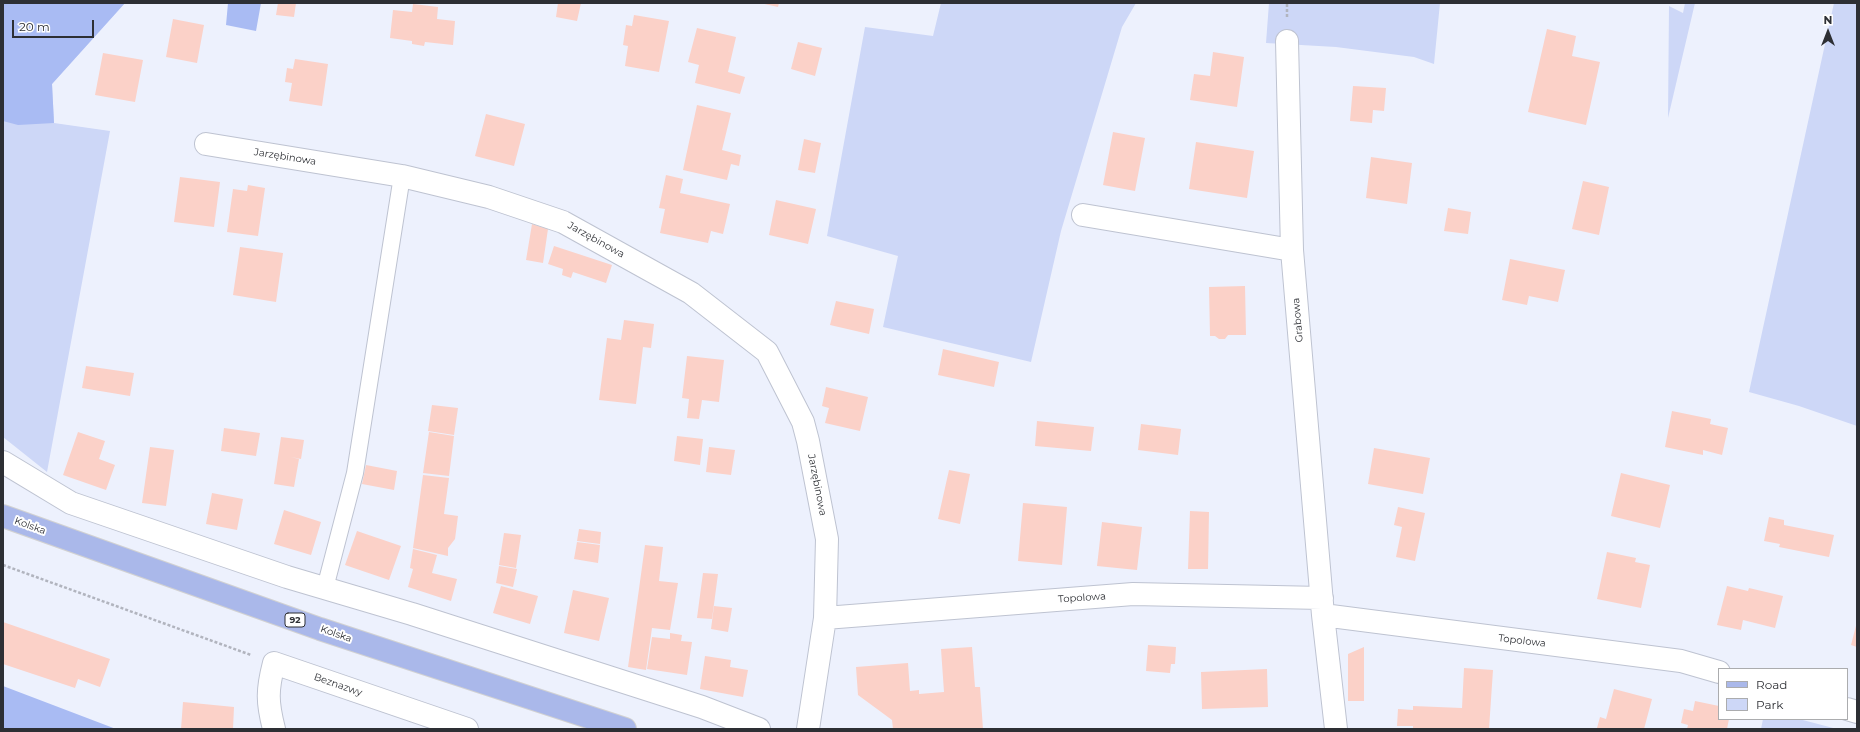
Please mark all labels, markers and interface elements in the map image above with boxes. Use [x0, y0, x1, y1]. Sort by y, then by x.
scale bar [14, 12, 96, 38]
north arrow [1808, 12, 1848, 52]
text: N [1824, 13, 1832, 27]
text: 20 m [19, 19, 50, 34]
street label: Jarzębinowa [253, 146, 317, 168]
street label: Jarzębinowa [566, 220, 626, 260]
street label: Grabowa [1290, 297, 1306, 343]
street label: Jarzębinowa [805, 453, 829, 517]
street label: Kolska [13, 515, 47, 537]
street label: Topolowa [1058, 590, 1106, 606]
road number: 92 [285, 613, 305, 627]
street label: Kolska [319, 623, 353, 645]
street label: Topolowa [1498, 632, 1546, 650]
legend [1718, 668, 1848, 720]
street label: Beznazwy [312, 671, 364, 699]
text: Road [1756, 677, 1787, 692]
text: Park [1756, 697, 1783, 712]

